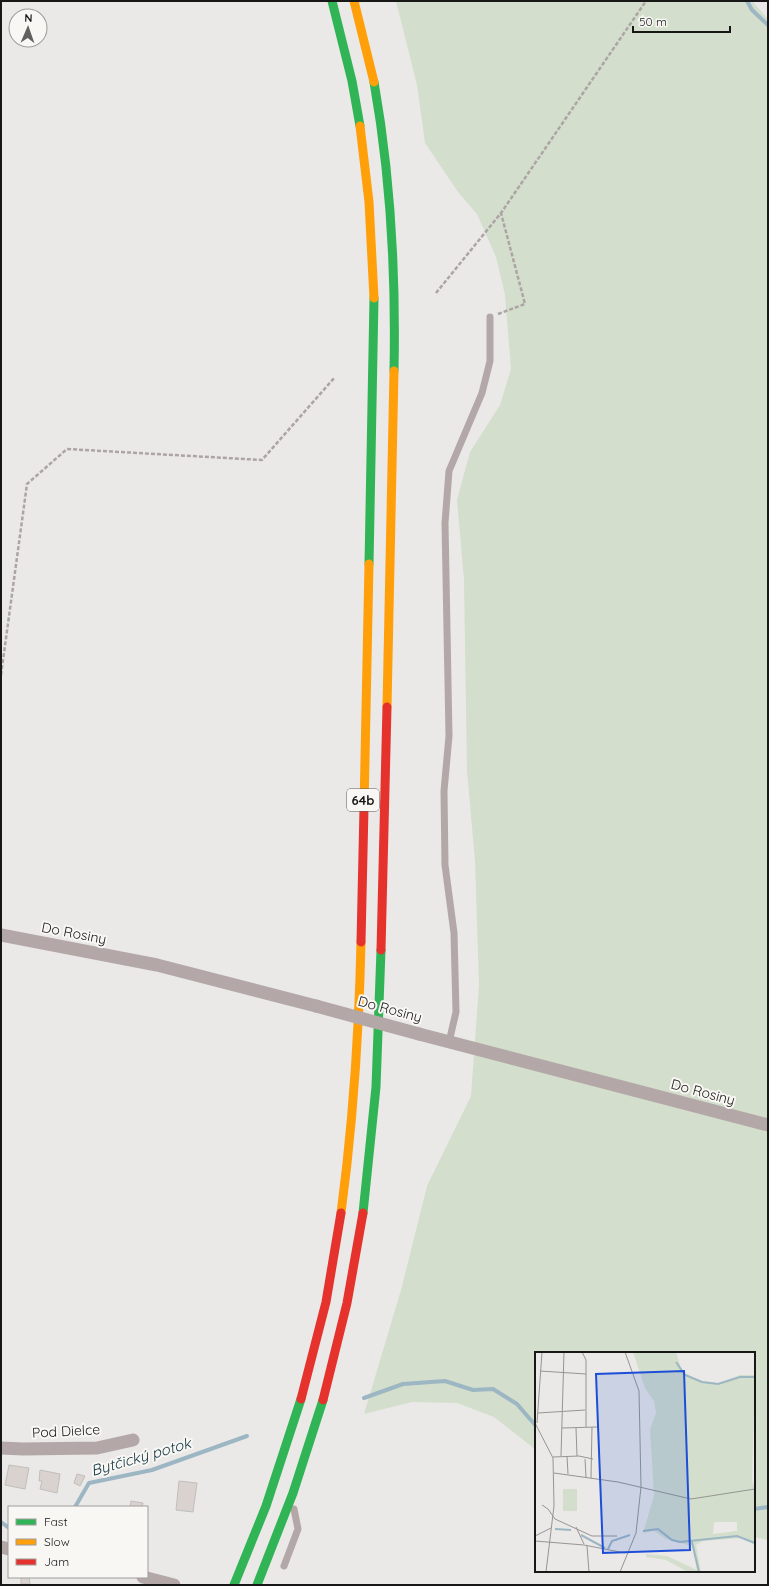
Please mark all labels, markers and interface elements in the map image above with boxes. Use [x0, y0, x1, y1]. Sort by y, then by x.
north arrow [8, 8, 48, 48]
scale bar [633, 8, 730, 34]
text: N [24, 11, 33, 25]
text: 50 m [639, 14, 667, 29]
road number: 64b [347, 789, 379, 811]
street label: Do Rosiny [40, 918, 108, 948]
street label: Do Rosiny [356, 992, 424, 1026]
street label: Do Rosiny [669, 1075, 737, 1109]
inset map [535, 1352, 755, 1572]
street label: Pod Dielce [31, 1420, 101, 1442]
water label: Bytčický potok [89, 1433, 195, 1480]
legend [8, 1506, 148, 1578]
text: Fast [44, 1514, 68, 1529]
text: Slow [44, 1534, 70, 1549]
text: Jam [44, 1554, 69, 1569]

